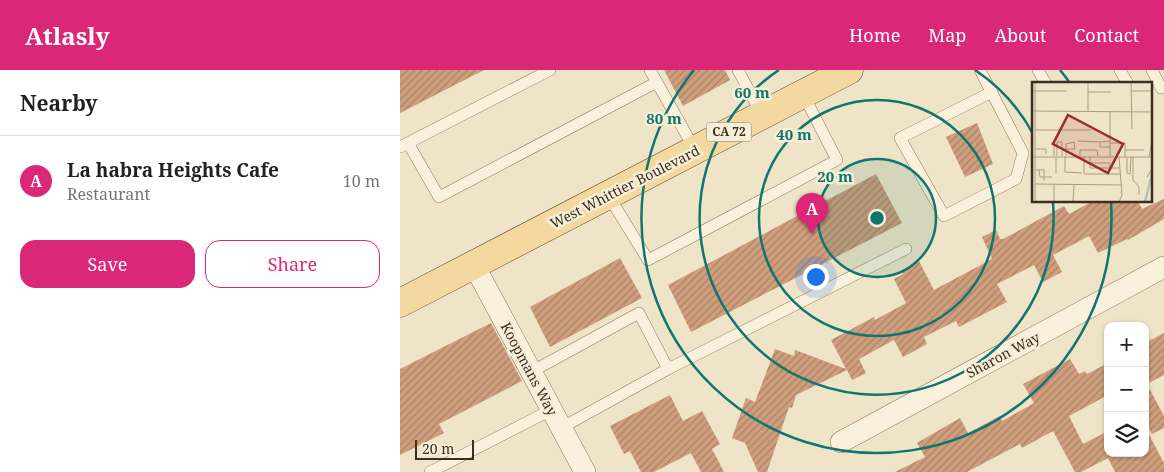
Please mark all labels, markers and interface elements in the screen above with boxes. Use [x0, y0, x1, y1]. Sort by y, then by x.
text: Atlasly [25, 19, 110, 52]
text: Home [849, 23, 900, 47]
text: Map [928, 23, 966, 47]
text: About [994, 23, 1046, 47]
text: Contact [1074, 23, 1139, 47]
text: 60 m [734, 82, 770, 102]
inset map [1032, 82, 1152, 202]
text: Nearby [20, 89, 98, 117]
text: 80 m [646, 108, 682, 128]
road number: CA 72 [706, 122, 752, 142]
text: 40 m [776, 124, 812, 144]
street label: West Whittier Boulevard [547, 140, 703, 233]
text: La habra Heights Cafe [67, 157, 279, 183]
text: 20 m [817, 166, 853, 186]
text: A [30, 170, 42, 192]
text: 10 m [343, 170, 380, 192]
text: Restaurant [67, 183, 150, 205]
pin: A [796, 193, 828, 234]
centre of rings [868, 209, 886, 227]
button: Save [20, 240, 195, 288]
button: Share [205, 240, 380, 288]
your location [803, 264, 829, 290]
street label: Koopmans Way [497, 319, 562, 419]
map controls [1104, 322, 1149, 457]
button: + [1104, 322, 1149, 367]
street label: Sharon Way [963, 327, 1043, 382]
button: − [1104, 367, 1149, 412]
button: layers [1104, 412, 1149, 457]
scale bar [415, 437, 474, 460]
text: 20 m [422, 439, 455, 458]

